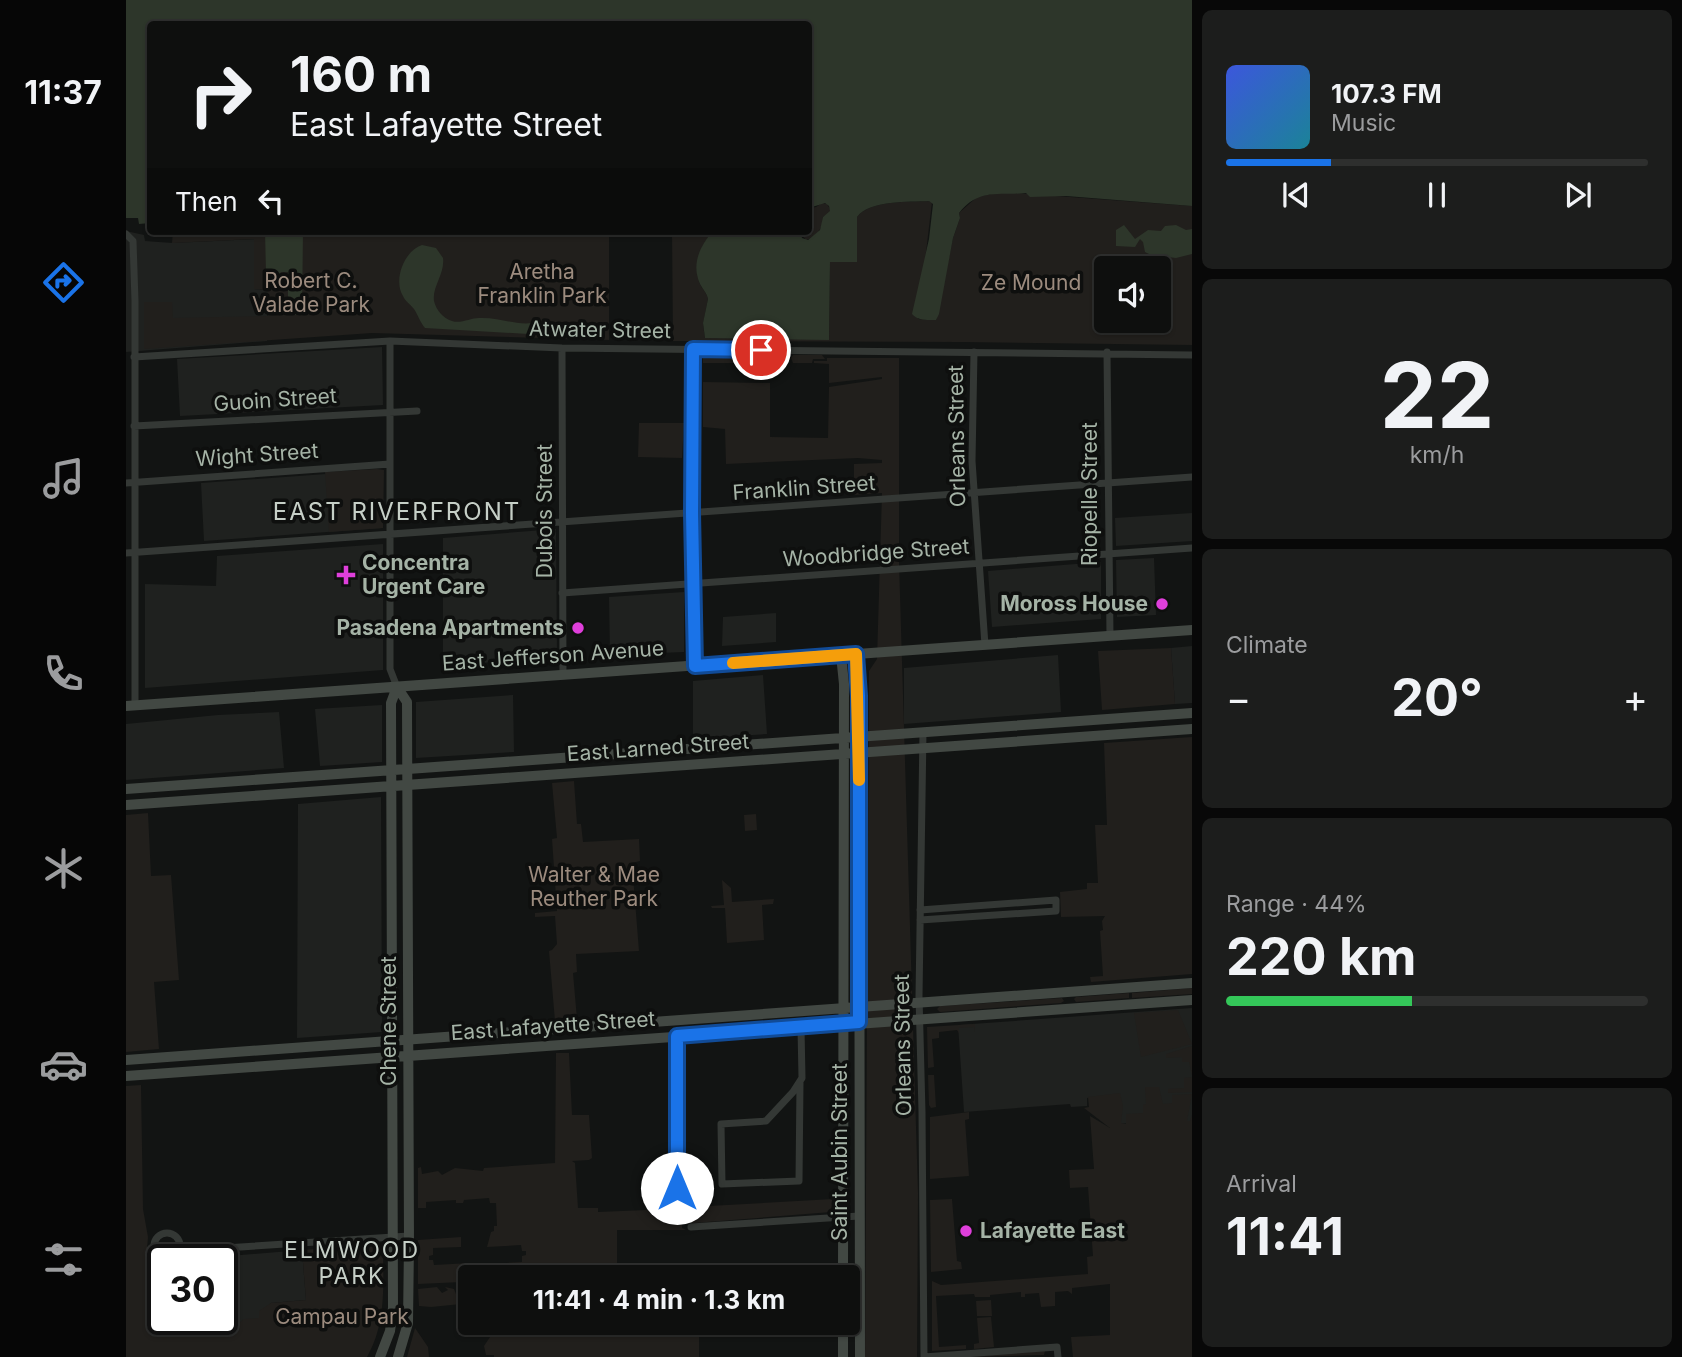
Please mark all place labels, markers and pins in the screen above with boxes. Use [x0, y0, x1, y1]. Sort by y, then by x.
pin [731, 320, 791, 380]
place label: Concentra Urgent Care [362, 550, 485, 599]
marker: Concentra Urgent Care [336, 565, 356, 585]
place label: Moross House [1000, 591, 1148, 616]
marker: Moross House [1154, 596, 1170, 612]
place label: Pasadena Apartments [337, 615, 564, 640]
marker: Pasadena Apartments [570, 620, 586, 636]
place label: Lafayette East [980, 1218, 1125, 1243]
marker: Lafayette East [958, 1223, 974, 1239]

